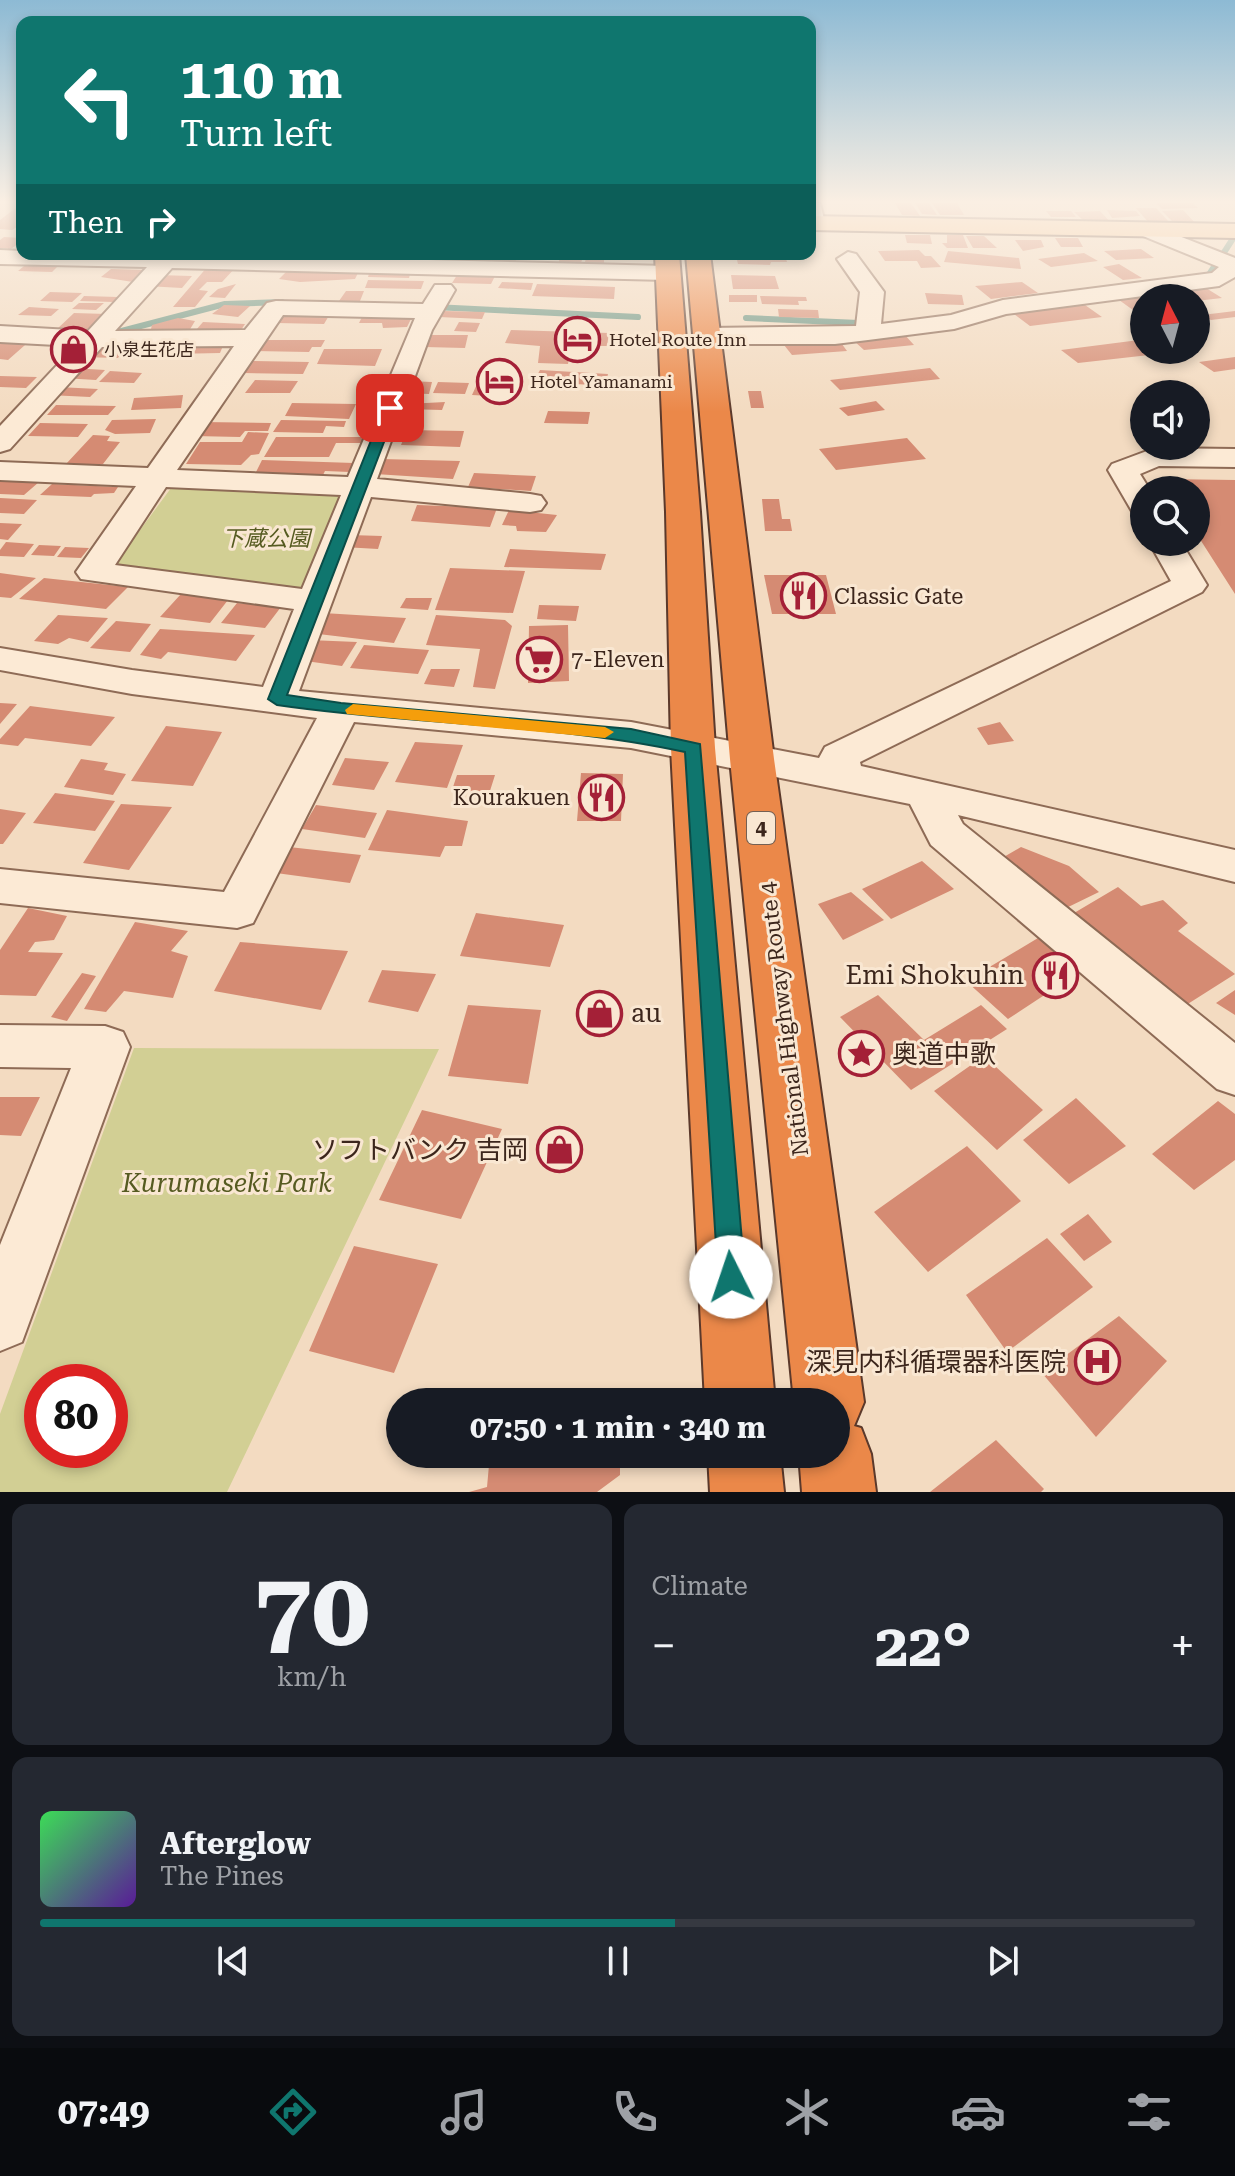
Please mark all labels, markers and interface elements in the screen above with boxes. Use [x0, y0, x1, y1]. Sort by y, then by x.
text: 110 m [180, 46, 342, 112]
icon: left [48, 48, 152, 152]
text: Turn left [180, 113, 332, 155]
icon: right [139, 200, 183, 244]
text: Then [48, 205, 123, 240]
north arrow [1130, 284, 1210, 364]
map controls [1130, 284, 1210, 556]
hotel icon: Hotel Route Inn [554, 315, 602, 363]
shop icon: 小泉生花店 [49, 325, 97, 373]
place label: Hotel Route Inn [609, 329, 747, 350]
place label: 小泉生花店 [104, 339, 194, 360]
hotel icon: Hotel Yamanami [475, 357, 523, 405]
place label: Hotel Yamanami [530, 371, 673, 392]
pin [356, 374, 424, 442]
button: sound [1130, 380, 1210, 460]
icon: arrive [368, 386, 412, 430]
button: search [1130, 476, 1210, 556]
park label: 下蔵公園 [222, 526, 313, 551]
restaurant icon: Classic Gate [779, 572, 827, 620]
place label: Classic Gate [834, 584, 963, 609]
supermarket icon: 7-Eleven [516, 635, 564, 683]
place label: 7-Eleven [571, 647, 664, 672]
restaurant icon: Kourakuen [577, 773, 625, 821]
place label: Kourakuen [453, 785, 570, 810]
road number: 4 [747, 812, 775, 844]
street label: National Highway Route 4 [755, 880, 813, 1157]
restaurant icon: Emi Shokuhin [1031, 951, 1079, 999]
place label: Emi Shokuhin [845, 960, 1024, 990]
shop icon: au [576, 989, 624, 1037]
place label: au [631, 998, 661, 1028]
place icon: 奥道中歌 [837, 1030, 885, 1078]
place label: 奥道中歌 [892, 1039, 996, 1069]
shop icon: ソフトバンク 吉岡 [535, 1126, 583, 1174]
place label: ソフトバンク 吉岡 [312, 1135, 528, 1165]
park label: Kurumaseki Park [121, 1168, 333, 1198]
position arrow [689, 1235, 773, 1319]
hospital icon: 深見内科循環器科医院 [1073, 1338, 1121, 1386]
place label: 深見内科循環器科医院 [806, 1347, 1066, 1377]
speed limit sign: 80 [24, 1364, 128, 1468]
text: 07:50 · 1 min · 340 m [470, 1410, 766, 1445]
text: 70 [254, 1549, 370, 1670]
text: Climate [652, 1571, 748, 1601]
text: 22° [875, 1610, 972, 1681]
text: − [652, 1620, 676, 1672]
text: + [1170, 1620, 1195, 1672]
text: km/h [277, 1662, 347, 1692]
text: Afterglow [160, 1826, 311, 1861]
text: The Pines [160, 1861, 284, 1891]
icon: previous [211, 1939, 255, 1983]
icon: pause [596, 1939, 640, 1983]
icon: next [981, 1939, 1025, 1983]
icon: directions [265, 2084, 321, 2140]
icon: music [436, 2084, 492, 2140]
icon: phone [607, 2084, 663, 2140]
icon: climate [779, 2084, 835, 2140]
icon: car [950, 2084, 1006, 2140]
icon: filters [1121, 2084, 1177, 2140]
text: 07:49 [58, 2091, 150, 2133]

